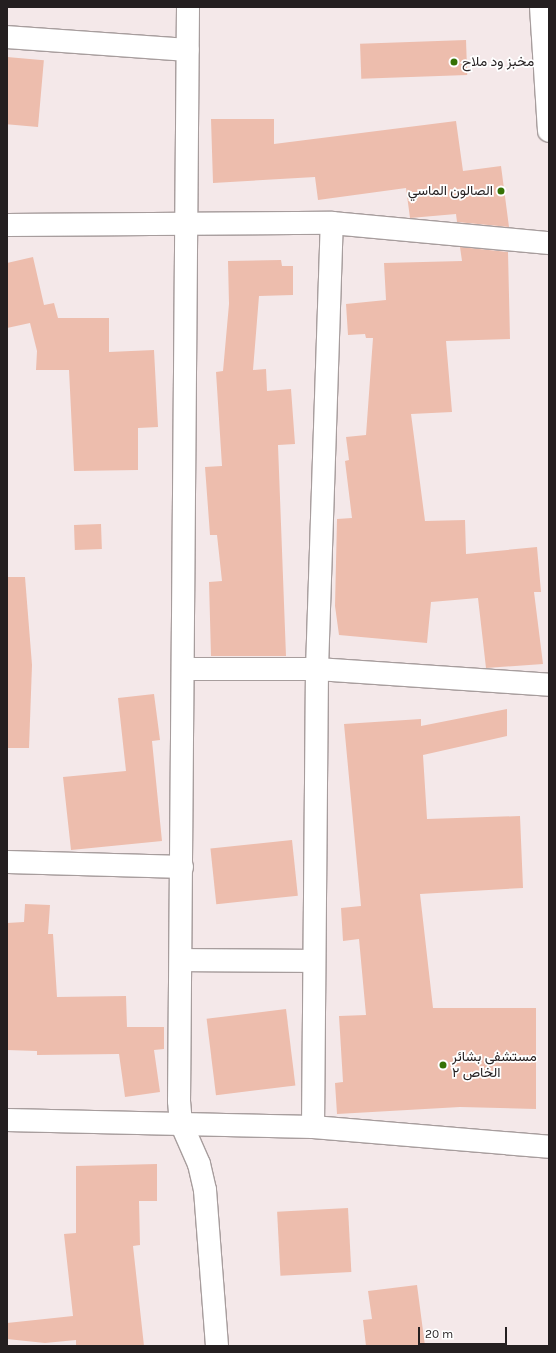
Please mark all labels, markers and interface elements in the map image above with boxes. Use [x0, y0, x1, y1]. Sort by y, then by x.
place label: مخبز ود ملاح [462, 54, 534, 70]
marker: مخبز ود ملاح [449, 57, 459, 67]
place label: الصالون الماسي [408, 183, 493, 199]
marker: الصالون الماسي [496, 186, 506, 196]
place label: مستشفى بشائر الخاص ٢ [452, 1049, 537, 1082]
marker: مستشفى بشائر الخاص ٢ [437, 1059, 449, 1071]
scale bar [420, 1319, 509, 1345]
text: 20 m [425, 1327, 453, 1341]

